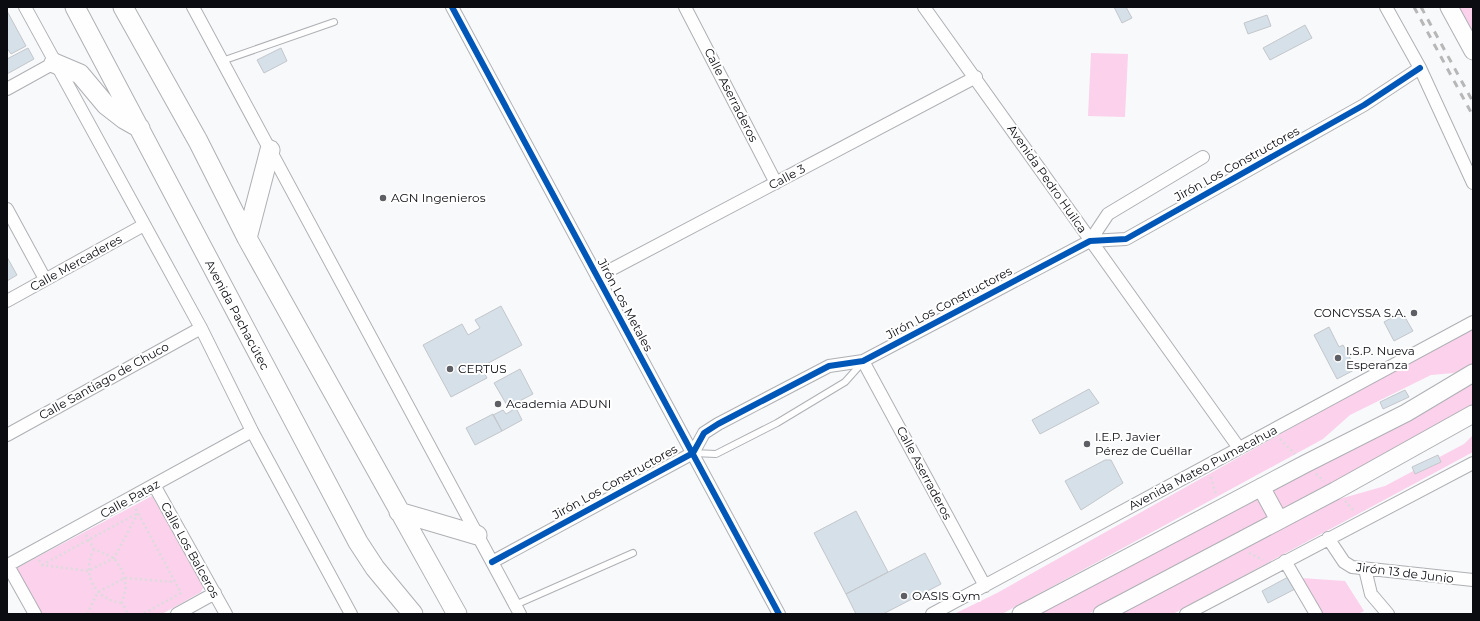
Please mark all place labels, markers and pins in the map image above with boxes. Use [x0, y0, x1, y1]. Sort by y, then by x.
place label: AGN Ingenieros [391, 190, 486, 205]
marker: AGN Ingenieros [378, 193, 388, 203]
place label: CONCYSSA S.A. [1314, 305, 1406, 320]
marker: CONCYSSA S.A. [1409, 308, 1419, 318]
place label: I.S.P. Nueva Esperanza [1346, 343, 1415, 372]
marker: I.S.P. Nueva Esperanza [1333, 353, 1343, 363]
place label: CERTUS [458, 361, 507, 376]
marker: CERTUS [445, 364, 455, 374]
place label: Academia ADUNI [506, 396, 611, 411]
marker: Academia ADUNI [493, 399, 503, 409]
place label: I.E.P. Javier Pérez de Cuéllar [1095, 429, 1193, 458]
marker: I.E.P. Javier Pérez de Cuéllar [1082, 439, 1092, 449]
place label: OASIS Gym [912, 588, 981, 603]
marker: OASIS Gym [899, 591, 909, 601]

